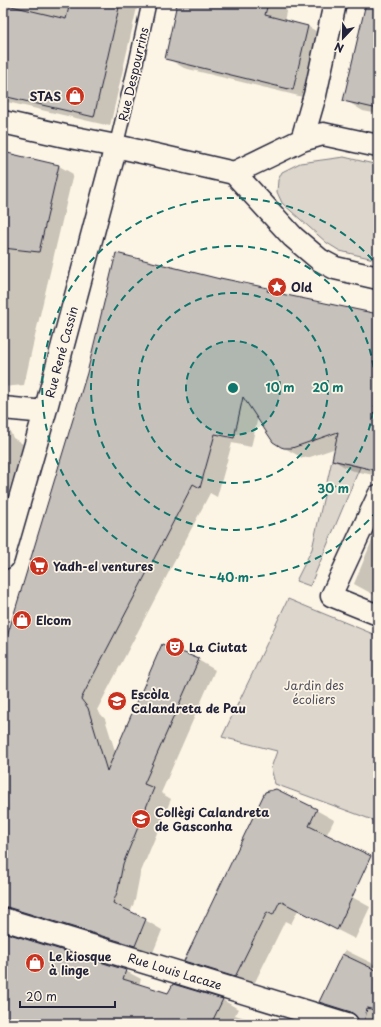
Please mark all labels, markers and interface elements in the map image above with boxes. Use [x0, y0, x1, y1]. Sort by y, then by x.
north arrow [323, 18, 363, 58]
street label: Rue Despourrins [113, 25, 153, 123]
text: N [332, 38, 346, 57]
shop icon: STAS [64, 85, 86, 107]
place label: STAS [29, 87, 61, 105]
place icon: Old [266, 276, 288, 298]
place label: Old [291, 278, 312, 296]
street label: Rue René Cassin [40, 304, 82, 400]
text: 10 m [266, 378, 294, 396]
text: 20 m [312, 378, 344, 396]
centre of rings [226, 381, 240, 395]
text: 30 m [317, 479, 349, 497]
supermarket icon: Yadh-el ventures [28, 555, 50, 577]
place label: Yadh-el ventures [53, 557, 154, 575]
text: 40 m [217, 568, 249, 586]
shop icon: Elcom [11, 609, 33, 631]
place label: Elcom [36, 611, 71, 629]
theatre icon: La Ciutat [164, 636, 186, 658]
place label: La Ciutat [189, 638, 247, 656]
park label: Jardin des écoliers [284, 676, 344, 708]
place label: Escòla Calandreta de Pau [131, 685, 246, 717]
school or university icon: Escòla Calandreta de Pau [106, 690, 128, 712]
place label: Collègi Calandreta de Gasconha [155, 803, 269, 835]
school or university icon: Collègi Calandreta de Gasconha [130, 808, 152, 830]
place label: Le kiosque à linge [49, 947, 112, 979]
street label: Rue Louis Lacaze [126, 948, 224, 994]
shop icon: Le kiosque à linge [24, 952, 46, 974]
scale bar [20, 983, 115, 1009]
text: 20 m [26, 987, 57, 1005]

